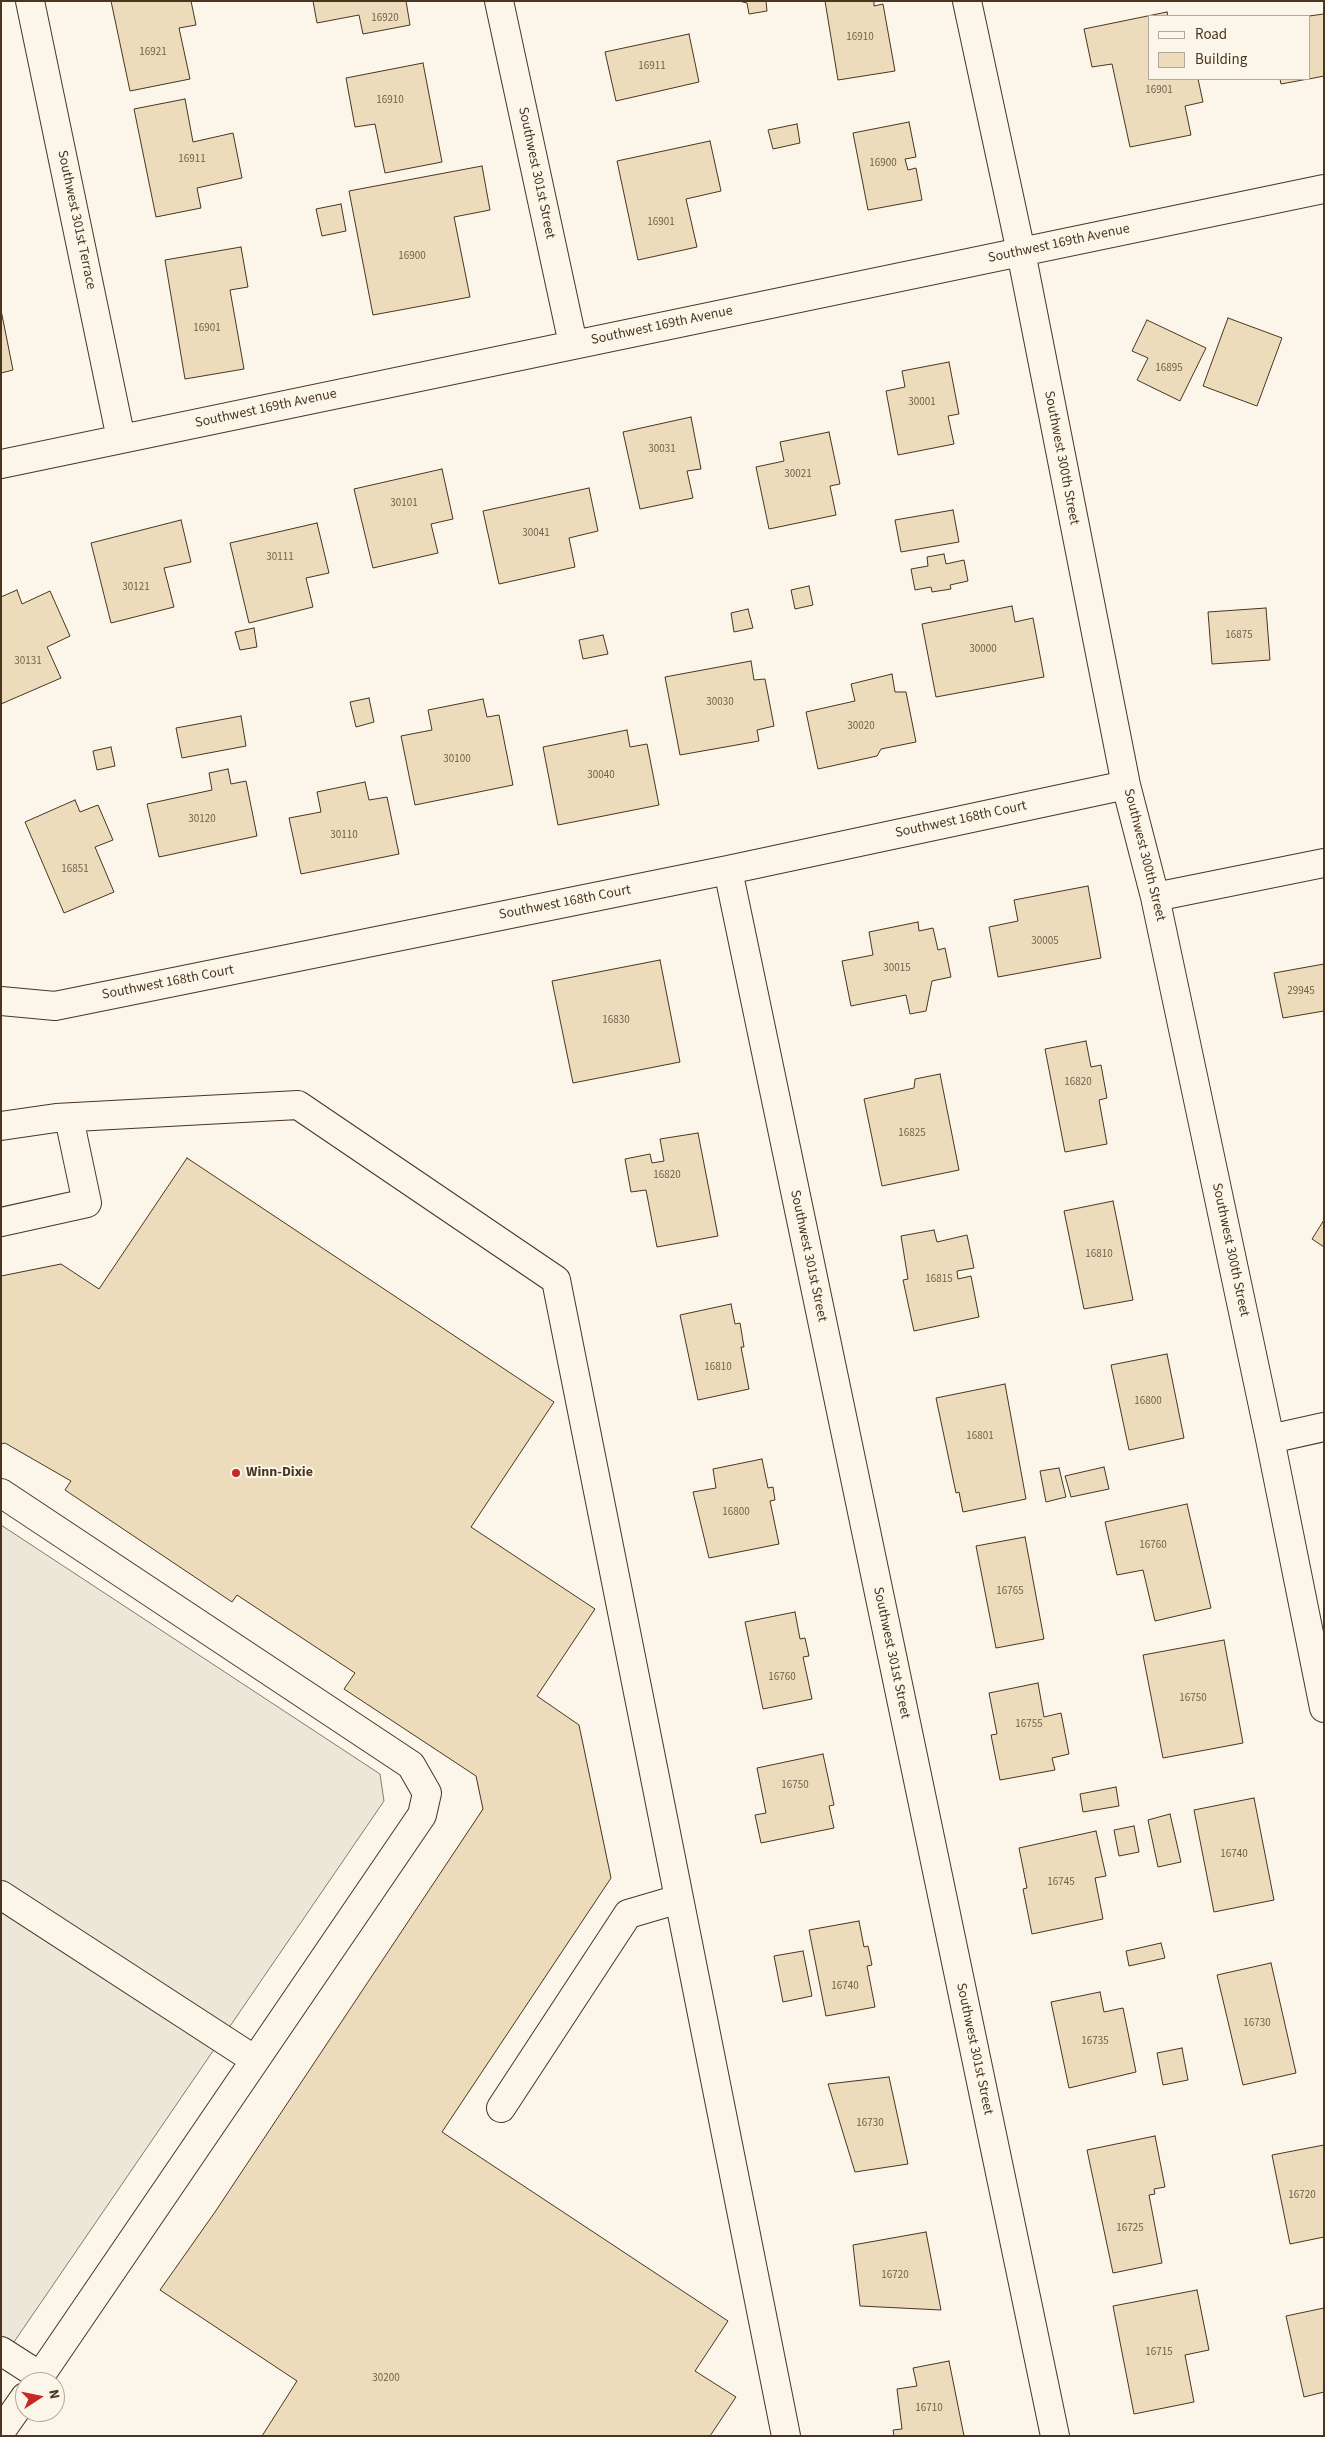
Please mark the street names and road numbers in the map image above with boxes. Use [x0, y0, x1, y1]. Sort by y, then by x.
street label: Southwest 301st Street [514, 106, 558, 240]
street label: Southwest 301st Terrace [53, 149, 99, 291]
street label: Southwest 169th Avenue [987, 221, 1131, 267]
street label: Southwest 169th Avenue [590, 303, 734, 349]
street label: Southwest 169th Avenue [194, 386, 338, 432]
street label: Southwest 300th Street [1040, 390, 1082, 526]
street label: Southwest 300th Street [1119, 787, 1169, 923]
street label: Southwest 168th Court [894, 798, 1028, 842]
street label: Southwest 168th Court [498, 882, 632, 924]
street label: Southwest 168th Court [101, 962, 235, 1004]
street label: Southwest 300th Street [1208, 1182, 1252, 1318]
street label: Southwest 301st Street [786, 1189, 830, 1323]
street label: Southwest 301st Street [869, 1586, 913, 1720]
street label: Southwest 301st Street [952, 1982, 996, 2116]

